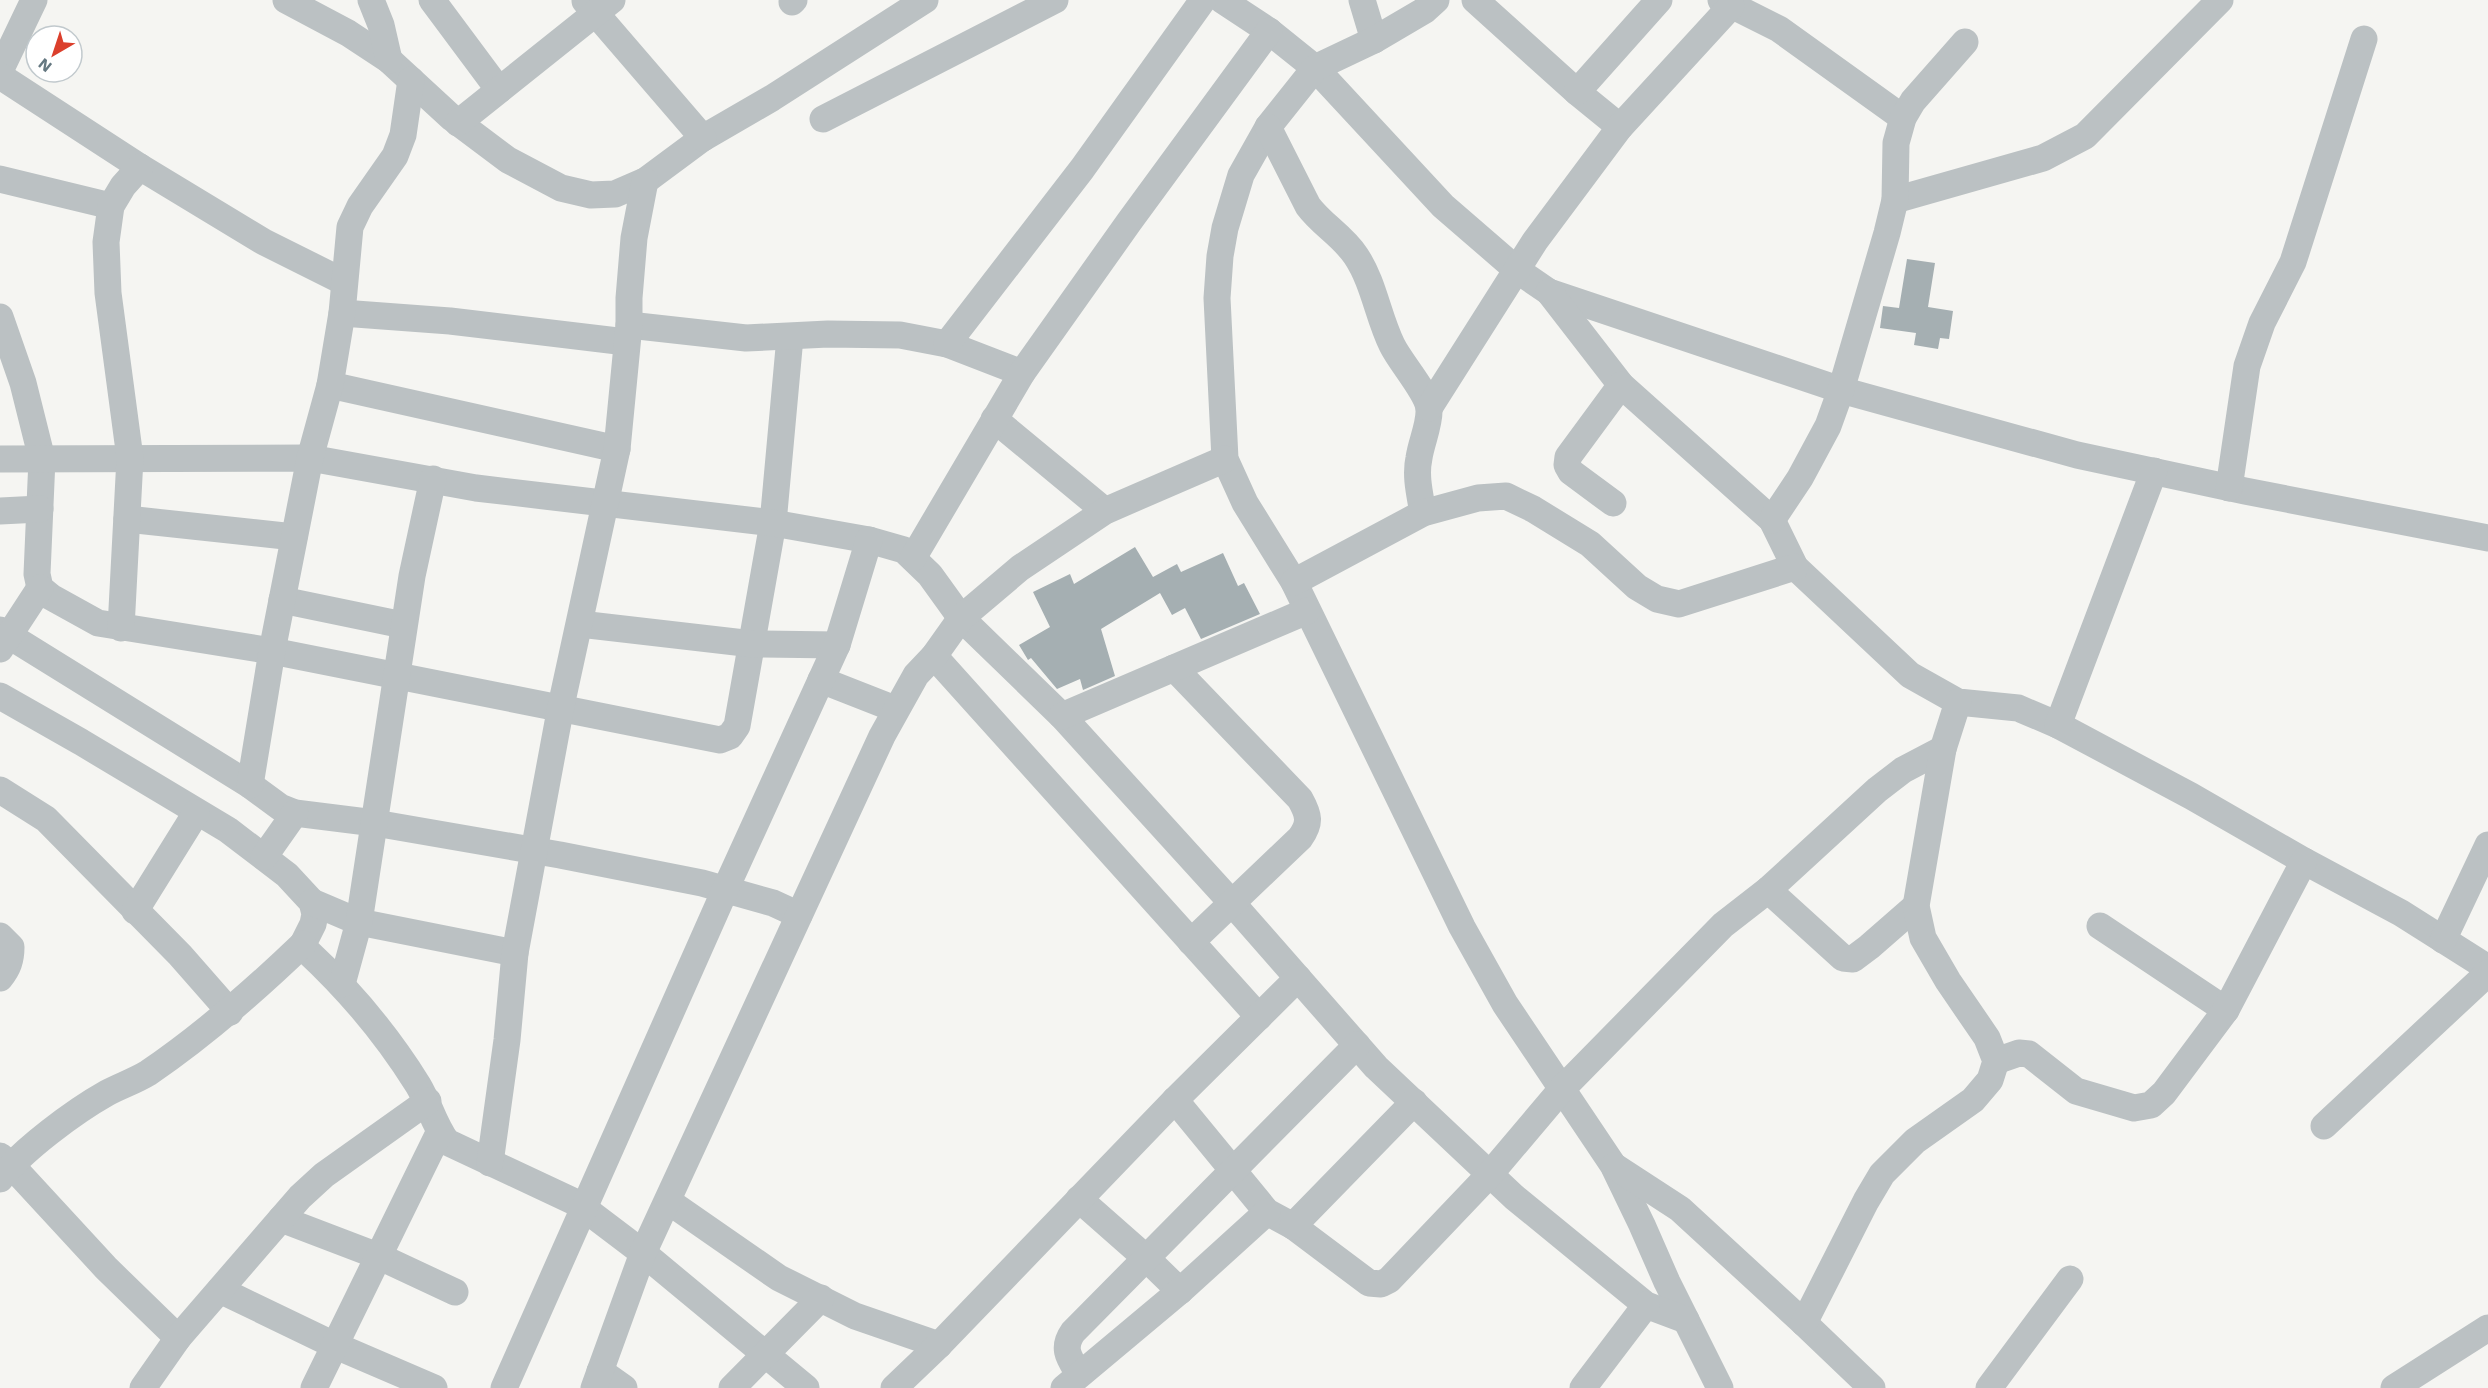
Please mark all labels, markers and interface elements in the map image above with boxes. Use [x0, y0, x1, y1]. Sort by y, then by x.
north arrow [24, 24, 84, 84]
text: N [34, 54, 55, 76]

